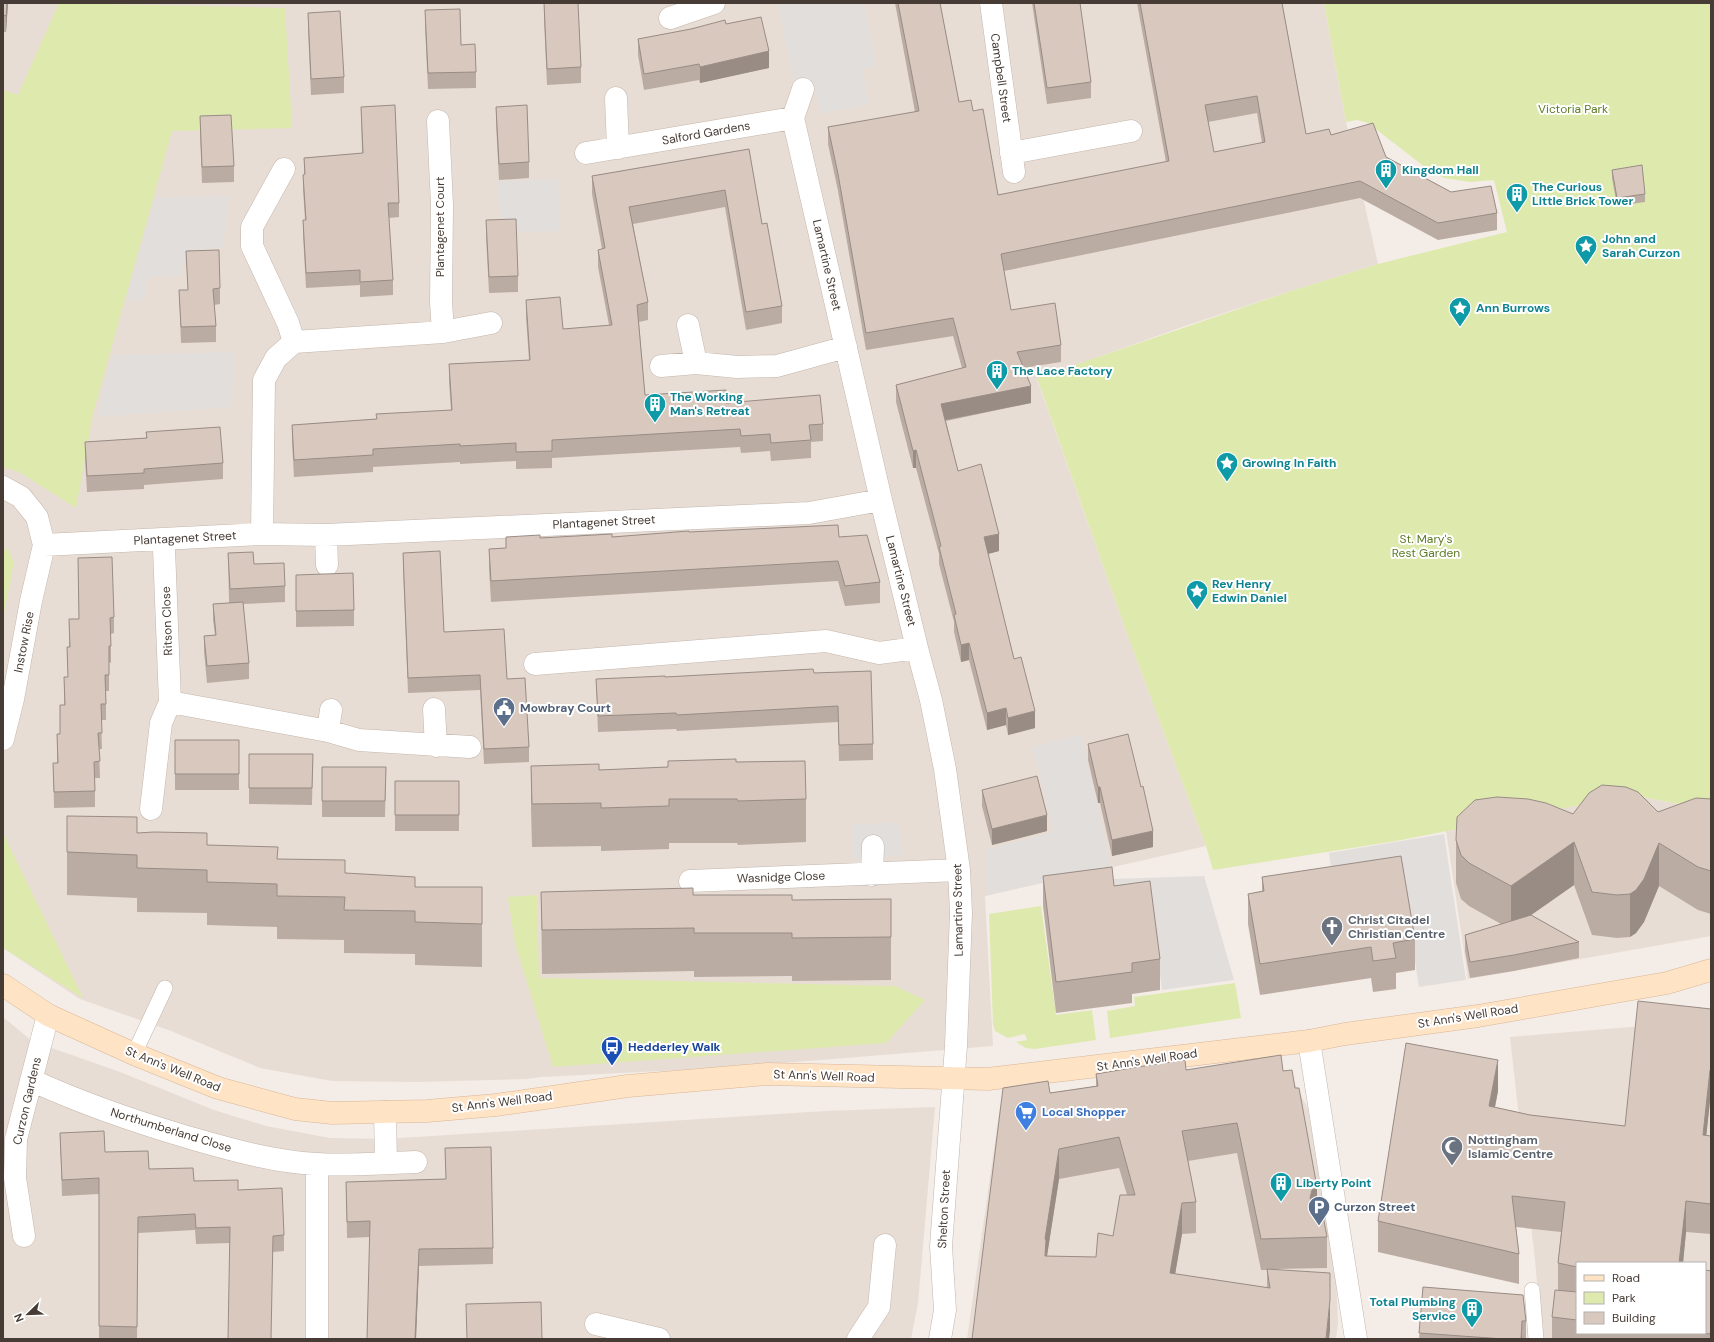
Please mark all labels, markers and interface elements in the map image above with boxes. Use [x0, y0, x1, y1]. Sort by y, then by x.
street label: Campbell Street [987, 32, 1015, 124]
park label: Victoria Park [1538, 101, 1608, 117]
street label: Salford Gardens [661, 117, 751, 149]
building icon: Kingdom Hall [1373, 157, 1399, 190]
place label: Kingdom Hall [1402, 162, 1479, 178]
street label: Plantagenet Court [432, 176, 448, 277]
place label: The Curious Little Brick Tower [1532, 179, 1634, 209]
building icon: The Curious Little Brick Tower [1504, 181, 1530, 214]
street label: Lamartine Street [809, 218, 845, 312]
place label: John and Sarah Curzon [1602, 231, 1680, 261]
place icon: John and Sarah Curzon [1573, 233, 1599, 266]
place icon: Ann Burrows [1447, 295, 1473, 328]
place label: Ann Burrows [1476, 300, 1550, 316]
building icon: The Lace Factory [984, 358, 1010, 391]
place label: The Lace Factory [1012, 363, 1113, 379]
place label: The Working Man's Retreat [670, 389, 750, 419]
building icon: The Working Man's Retreat [642, 391, 668, 424]
place icon: Growing In Faith [1214, 450, 1240, 483]
place label: Growing In Faith [1242, 455, 1336, 471]
street label: Plantagenet Street [552, 511, 656, 533]
street label: Plantagenet Street [133, 527, 237, 549]
park label: St. Mary's Rest Garden [1392, 531, 1460, 561]
street label: Lamartine Street [882, 534, 920, 628]
place label: Rev Henry Edwin Daniel [1212, 576, 1287, 606]
place icon: Rev Henry Edwin Daniel [1184, 578, 1210, 611]
street label: Ritson Close [158, 586, 176, 656]
street label: Instow Rise [10, 610, 38, 674]
public building icon: Mowbray Court [491, 695, 517, 728]
place label: Mowbray Court [520, 700, 611, 716]
street label: Lamartine Street [949, 863, 967, 957]
street label: Wasnidge Close [736, 867, 826, 887]
place label: Christ Citadel Christian Centre [1348, 912, 1445, 942]
church icon: Christ Citadel Christian Centre [1319, 914, 1345, 947]
street label: St Ann's Well Road [1417, 1000, 1519, 1032]
bus stop icon: Hedderley Walk [599, 1034, 625, 1067]
place label: Hedderley Walk [628, 1039, 721, 1055]
street label: St Ann's Well Road [123, 1043, 223, 1095]
street label: St Ann's Well Road [1096, 1045, 1198, 1075]
street label: Curzon Gardens [9, 1055, 45, 1147]
street label: St Ann's Well Road [773, 1066, 875, 1086]
street label: St Ann's Well Road [451, 1088, 553, 1116]
supermarket icon: Local Shopper [1013, 1099, 1039, 1132]
street label: Northumberland Close [108, 1104, 234, 1156]
place label: Local Shopper [1042, 1104, 1126, 1120]
place label: Nottingham Islamic Centre [1468, 1132, 1553, 1162]
mosque icon: Nottingham Islamic Centre [1439, 1134, 1465, 1167]
street label: Shelton Street [934, 1169, 954, 1249]
building icon: Liberty Point [1268, 1170, 1294, 1203]
place label: Liberty Point [1296, 1175, 1372, 1191]
parking icon: Curzon Street [1306, 1194, 1332, 1227]
place label: Curzon Street [1334, 1199, 1415, 1215]
legend [1576, 1262, 1706, 1334]
text: Road [1612, 1270, 1640, 1286]
text: Park [1612, 1290, 1636, 1306]
north arrow [8, 1294, 48, 1334]
place label: Total Plumbing Service [1370, 1294, 1456, 1324]
building icon: Total Plumbing Service [1459, 1296, 1485, 1329]
text: Building [1612, 1310, 1656, 1326]
text: N [11, 1311, 27, 1324]

